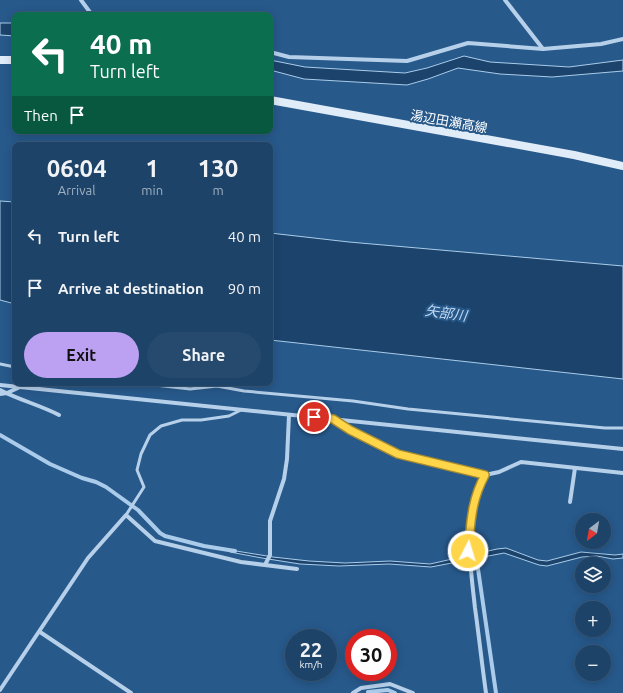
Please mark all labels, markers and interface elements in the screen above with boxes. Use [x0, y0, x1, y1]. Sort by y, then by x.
icon: left [24, 28, 76, 80]
text: 40 m [90, 28, 152, 59]
text: Turn left [90, 61, 160, 81]
icon: arrive [66, 104, 88, 126]
text: Then [24, 107, 58, 124]
street label: 湯辺田瀬高線 [409, 107, 489, 135]
text: 06:04 [47, 155, 107, 182]
text: 1 [145, 155, 159, 182]
text: 130 [198, 155, 238, 182]
text: Arrival [58, 183, 96, 197]
text: min [141, 183, 163, 197]
text: m [212, 183, 224, 197]
icon: left [24, 225, 46, 247]
text: Turn left [58, 228, 119, 245]
text: 40 m [228, 228, 261, 245]
icon: arrive [24, 277, 46, 299]
text: Arrive at destination [58, 280, 204, 297]
text: 90 m [228, 280, 261, 297]
water label: 矢部川 [424, 302, 470, 324]
button: Exit [24, 332, 139, 378]
button: Share [147, 332, 261, 378]
pin [297, 400, 331, 434]
icon: arrive [303, 406, 325, 428]
north arrow [575, 513, 611, 549]
map controls [575, 513, 611, 681]
position arrow [447, 530, 489, 572]
button: layers [575, 557, 611, 593]
button: + [575, 601, 611, 637]
speed limit sign: 30 [345, 629, 397, 681]
text: 22 [300, 638, 322, 661]
button: − [575, 645, 611, 681]
text: km/h [299, 659, 323, 670]

